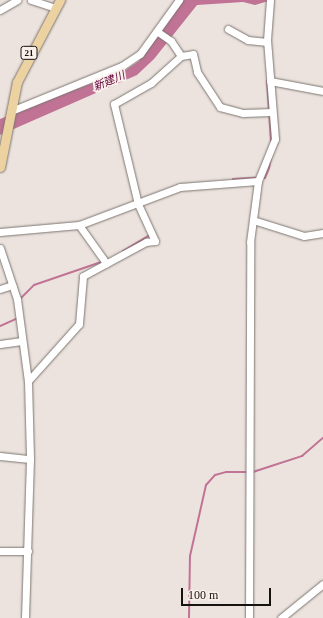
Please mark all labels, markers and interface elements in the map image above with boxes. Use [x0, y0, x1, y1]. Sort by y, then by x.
road number: 21 [20, 46, 38, 60]
water label: 新建川 [91, 68, 127, 94]
scale bar [183, 580, 273, 606]
text: 100 m [188, 588, 218, 602]

